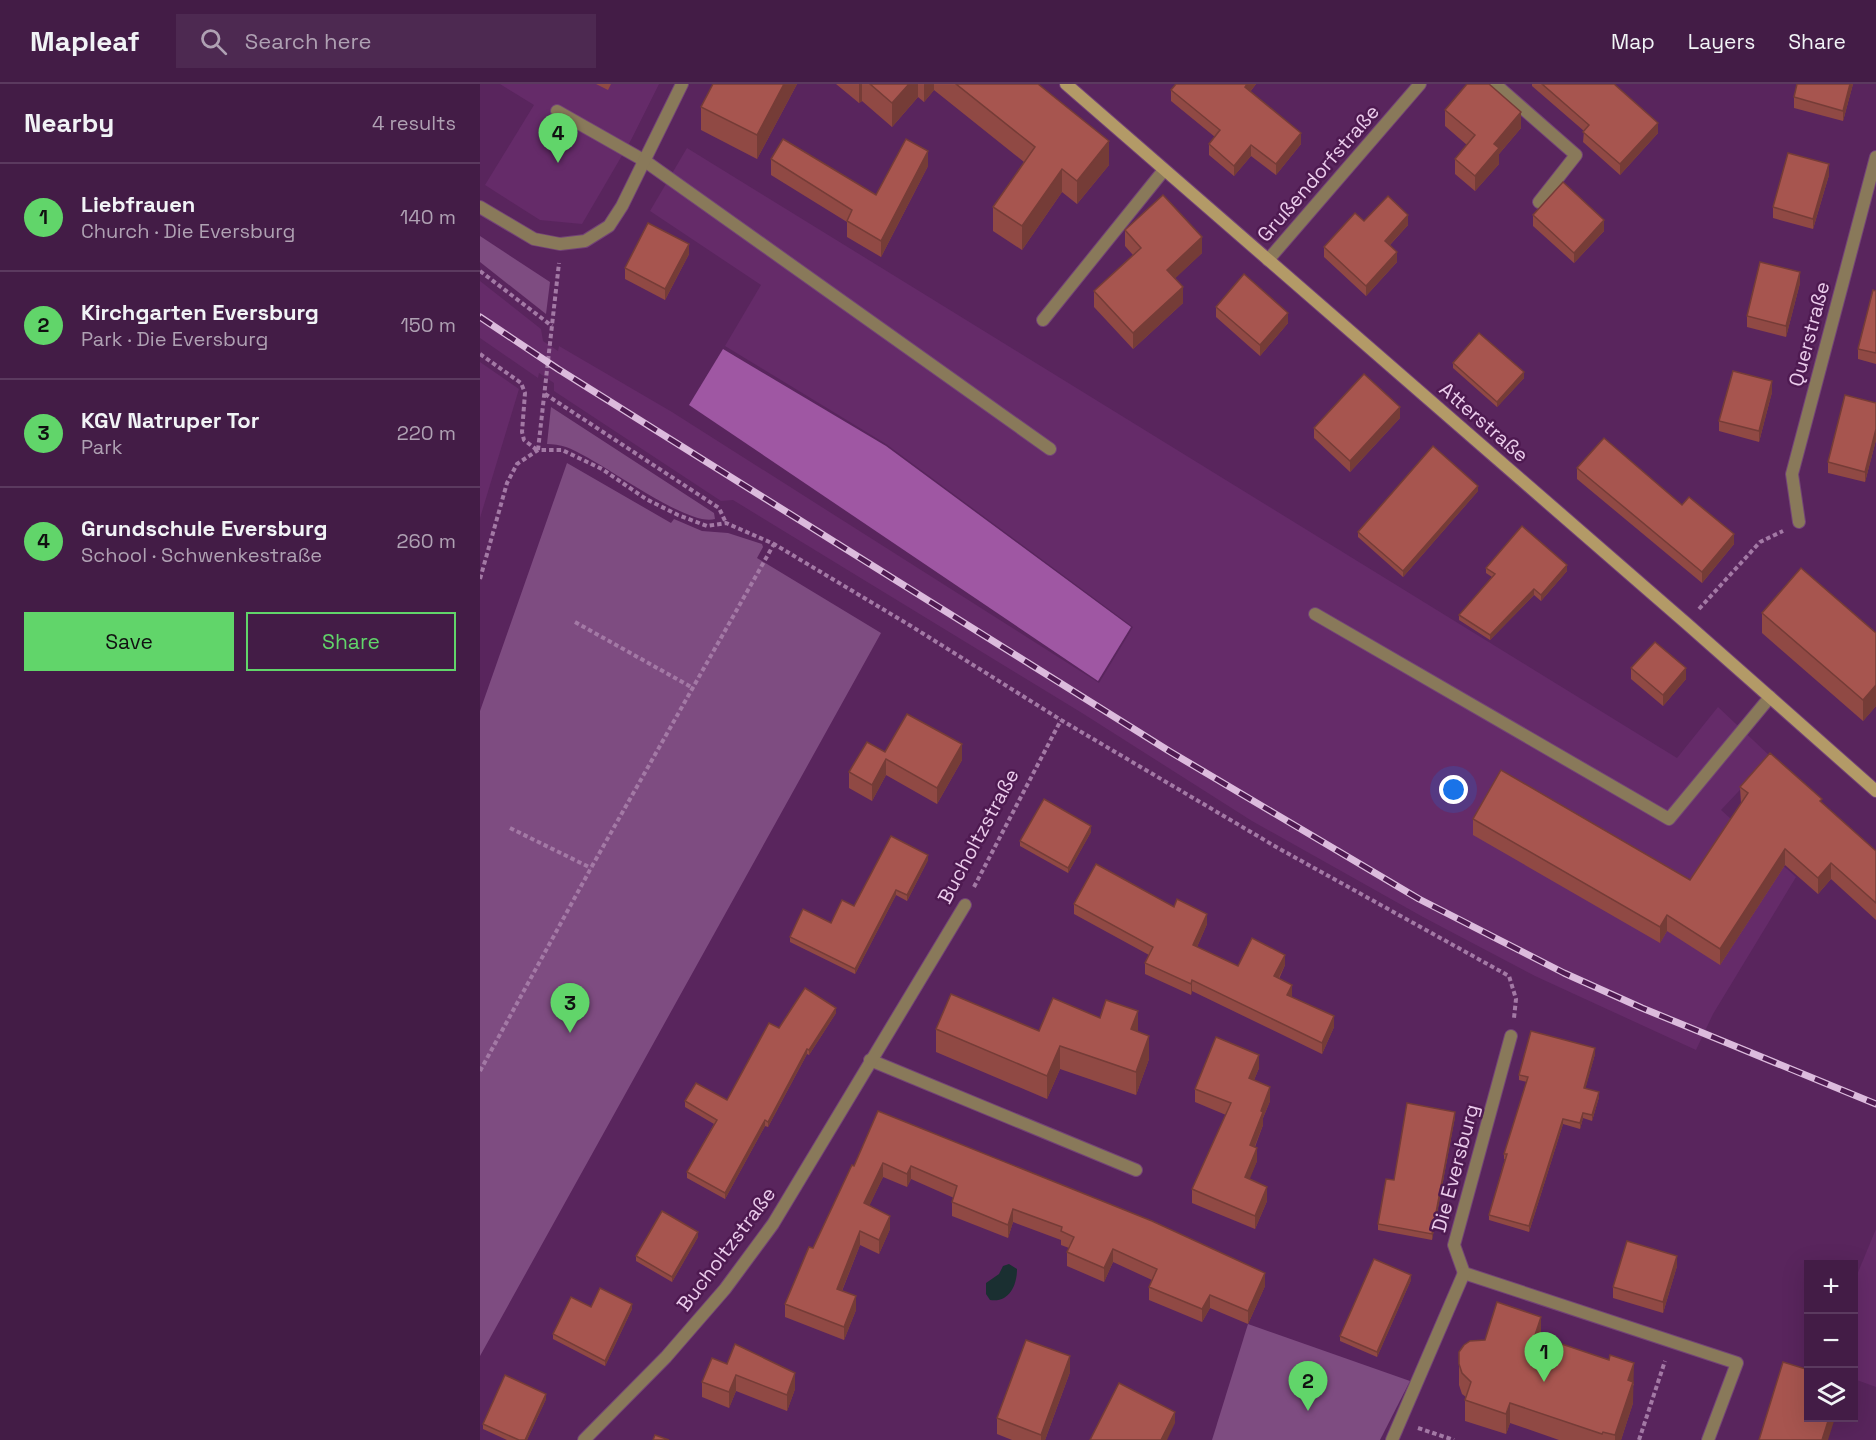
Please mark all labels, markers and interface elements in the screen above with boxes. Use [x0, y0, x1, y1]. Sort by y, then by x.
search box [176, 14, 596, 68]
text: Mapleaf [30, 23, 140, 59]
icon: search [197, 25, 230, 58]
text: Search here [245, 27, 372, 55]
text: Map [1611, 28, 1655, 55]
text: Layers [1688, 28, 1755, 55]
text: Share [1788, 28, 1846, 55]
street label: Grußendorfstraße [1251, 99, 1385, 247]
text: Nearby [24, 106, 114, 140]
text: 4 results [372, 110, 456, 136]
pin: 4 [538, 113, 578, 163]
text: Liebfrauen [81, 190, 195, 218]
text: 1 [39, 204, 48, 230]
text: 140 m [400, 204, 456, 230]
text: Church · Die Eversburg [81, 218, 295, 244]
street label: Querstraße [1783, 279, 1835, 389]
text: Kirchgarten Eversburg [81, 298, 319, 326]
text: 2 [38, 312, 49, 338]
text: 150 m [401, 312, 456, 338]
text: Park · Die Eversburg [81, 326, 268, 352]
street label: Atterstraße [1434, 376, 1534, 468]
text: KGV Natruper Tor [81, 406, 260, 434]
text: 3 [37, 420, 50, 446]
text: 220 m [397, 420, 456, 446]
text: Park [81, 434, 123, 460]
text: Grundschule Eversburg [81, 514, 327, 542]
text: 4 [37, 528, 50, 554]
text: 260 m [397, 528, 456, 554]
text: School · Schwenkestraße [81, 542, 322, 568]
button: Save [24, 612, 234, 671]
button: Share [246, 612, 456, 671]
street label: Bucholtzstraße [932, 764, 1024, 908]
your location [1439, 775, 1468, 804]
pin: 3 [550, 984, 590, 1033]
street label: Die Eversburg [1425, 1101, 1485, 1235]
street label: Bucholtzstraße [671, 1182, 781, 1316]
map controls [1804, 1260, 1858, 1422]
button: + [1804, 1260, 1858, 1314]
button: − [1804, 1314, 1858, 1368]
pin: 1 [1524, 1332, 1564, 1382]
pin: 2 [1288, 1362, 1328, 1411]
button: layers [1804, 1368, 1858, 1422]

